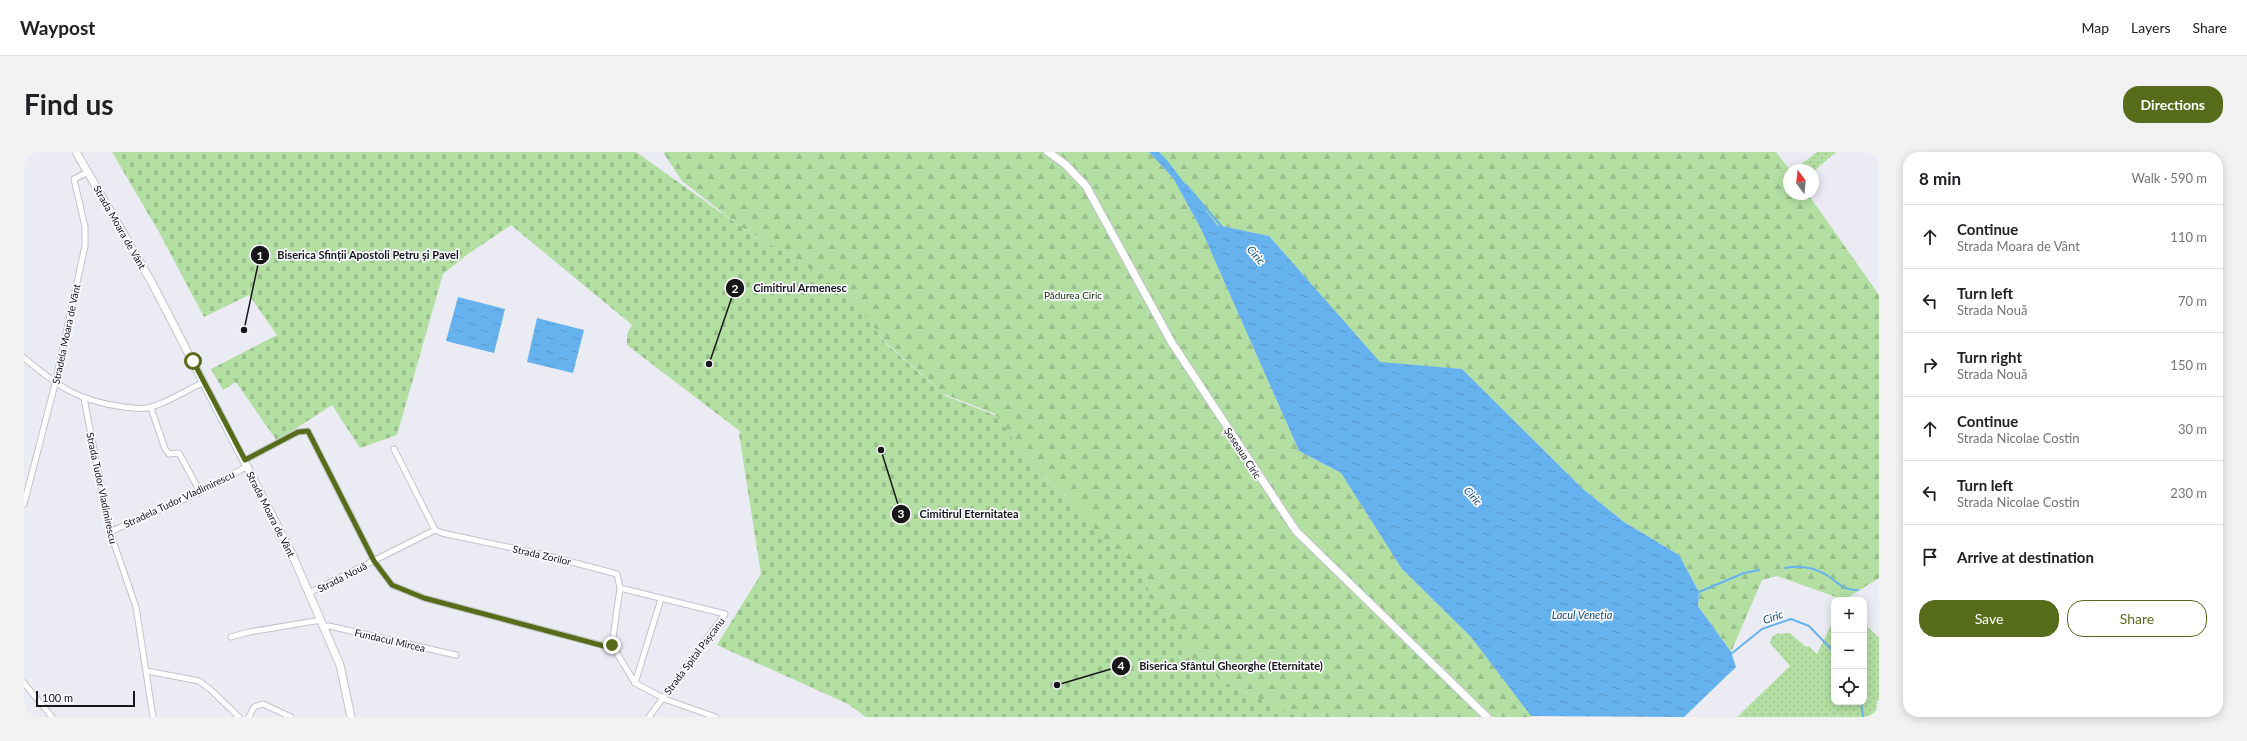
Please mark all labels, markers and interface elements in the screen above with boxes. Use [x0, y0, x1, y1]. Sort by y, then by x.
text: Waypost [20, 16, 95, 39]
text: Map [2081, 19, 2109, 36]
text: Layers [2131, 19, 2171, 36]
text: Share [2193, 19, 2227, 36]
button: Directions [2123, 86, 2223, 123]
text: Find us [24, 87, 114, 121]
north arrow [1783, 164, 1819, 200]
text: 8 min [1919, 168, 1961, 189]
text: Walk · 590 m [2131, 170, 2207, 186]
street label: Strada Moara de Vânt [91, 183, 149, 271]
text: Continue [1957, 220, 2018, 238]
icon: ahead [1919, 226, 1941, 248]
text: 110 m [2170, 229, 2207, 245]
text: Strada Moara de Vânt [1957, 238, 2080, 254]
water label: Ciric [1245, 243, 1268, 267]
callout: Biserica Sfinții Apostoli Petru și Pavel [250, 244, 467, 267]
text: 1 [257, 248, 264, 263]
text: Biserica Sfinții Apostoli Petru și Pavel [277, 248, 459, 261]
callout: Cimitirul Armenesc [725, 277, 855, 300]
text: 2 [732, 281, 739, 296]
text: Cimitirul Armenesc [753, 281, 847, 294]
street label: Stradela Moara de Vânt [50, 282, 83, 385]
text: Turn left [1957, 284, 2013, 302]
park label: Pădurea Ciric [1044, 289, 1102, 301]
icon: left [1919, 290, 1941, 312]
text: 70 m [2178, 293, 2207, 309]
text: Strada Nouă [1957, 302, 2027, 318]
text: Turn right [1957, 348, 2022, 366]
route start [184, 352, 202, 370]
icon: right [1919, 354, 1941, 376]
text: 150 m [2170, 357, 2207, 373]
text: Strada Nouă [1957, 366, 2027, 382]
text: Continue [1957, 412, 2018, 430]
icon: ahead [1919, 418, 1941, 440]
text: 30 m [2178, 421, 2207, 437]
street label: Șoseaua Ciric [1222, 425, 1264, 481]
text: Strada Nicolae Costin [1957, 430, 2080, 446]
street label: Strada Tudor Vladimirescu [84, 431, 120, 545]
street label: Stradela Tudor Vladimirescu [122, 468, 236, 530]
street label: Strada Moara de Vânt [244, 469, 298, 559]
text: Turn left [1957, 476, 2013, 494]
icon: left [1919, 482, 1941, 504]
water label: Ciric [1462, 484, 1485, 508]
text: 230 m [2170, 485, 2207, 501]
text: Strada Nicolae Costin [1957, 494, 2080, 510]
callout: Cimitirul Eternitatea [891, 502, 1027, 525]
text: 3 [898, 506, 905, 521]
text: Cimitirul Eternitatea [919, 507, 1019, 520]
street label: Strada Zorilor [512, 542, 573, 568]
icon: arrive [1919, 546, 1941, 568]
text: Arrive at destination [1957, 548, 2094, 566]
street label: Strada Nouă [315, 559, 369, 595]
map controls [1831, 597, 1867, 705]
button: + [1831, 597, 1867, 633]
button: Save [1919, 600, 2059, 637]
button: Share [2067, 600, 2207, 637]
water label: Ciric [1761, 607, 1785, 626]
water label: Lacul Veneția [1552, 608, 1613, 621]
street label: Strada Spital Pașcanu [661, 615, 727, 697]
street label: Fundacul Mircea [353, 626, 427, 654]
button: − [1831, 633, 1867, 669]
route end [603, 636, 621, 654]
callout: Biserica Sfântul Gheorghe (Eternitate) [1111, 654, 1331, 677]
text: 4 [1118, 658, 1125, 673]
text: Biserica Sfântul Gheorghe (Eternitate) [1139, 659, 1323, 672]
button: locate [1831, 669, 1867, 705]
scale bar [36, 689, 135, 708]
text: 100 m [42, 691, 73, 704]

